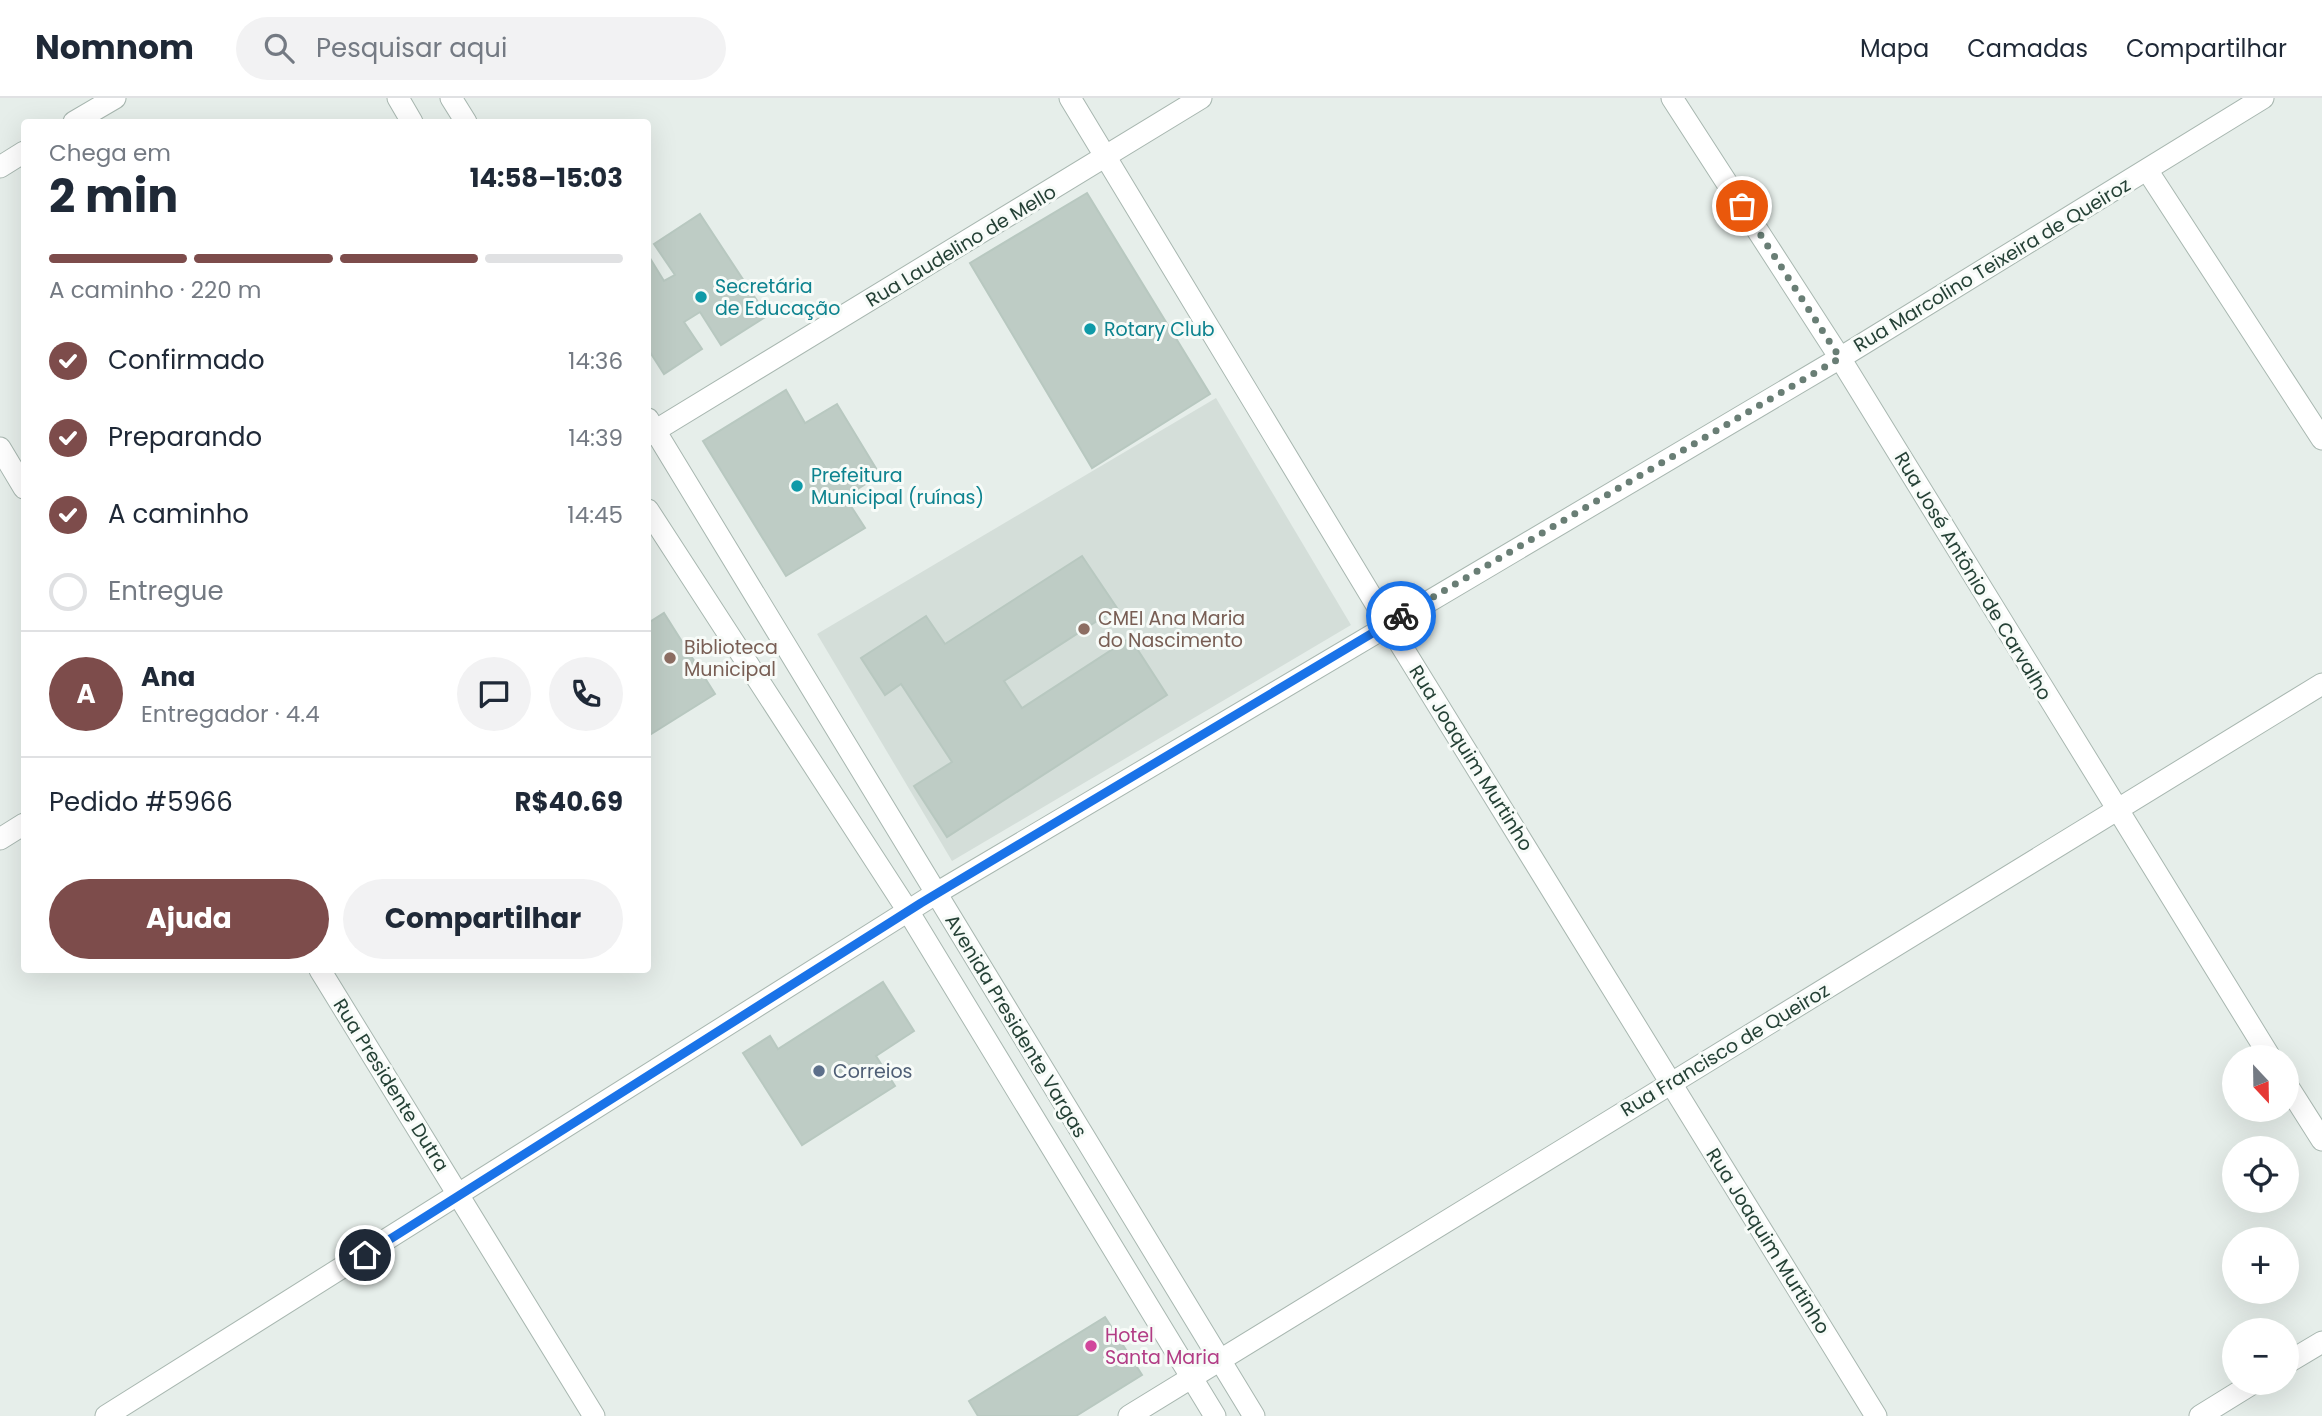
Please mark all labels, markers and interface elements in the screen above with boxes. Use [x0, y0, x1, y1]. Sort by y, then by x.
search box [236, 17, 726, 80]
text: Nomnom [35, 24, 194, 71]
icon: search [260, 29, 298, 67]
text: Pesquisar aqui [316, 30, 507, 66]
text: Mapa [1860, 32, 1929, 65]
text: Camadas [1967, 32, 2088, 65]
text: Compartilhar [2126, 32, 2287, 65]
text: Chega em [49, 137, 171, 169]
text: 14:58–15:03 [470, 160, 623, 196]
text: 2 min [49, 164, 178, 228]
street label: Rua Marcolino Teixeira de Queiroz [1848, 171, 2136, 359]
pin [1712, 176, 1772, 236]
street label: Rua Laudelino de Mello [861, 178, 1061, 314]
icon: bag [1723, 187, 1761, 225]
place label: Secretária de Educação [715, 273, 840, 322]
text: A caminho · 220 m [49, 274, 262, 306]
marker: Secretária de Educação [693, 289, 709, 305]
place label: Rotary Club [1104, 316, 1215, 343]
marker: Rotary Club [1082, 321, 1098, 337]
icon: check [49, 342, 87, 380]
text: Confirmado [108, 342, 265, 378]
text: 14:36 [568, 345, 623, 377]
icon: check [49, 419, 87, 457]
text: Preparando [108, 419, 262, 455]
text: 14:39 [568, 422, 623, 454]
street label: Rua José Antônio de Carvalho [1888, 447, 2058, 705]
place label: Prefeitura Municipal (ruínas) [811, 462, 984, 511]
marker: Prefeitura Municipal (ruínas) [789, 478, 805, 494]
icon: check [49, 496, 87, 534]
text: A caminho [108, 496, 249, 532]
text: 14:45 [567, 499, 623, 531]
text: Entregue [108, 573, 224, 609]
courier [1366, 581, 1436, 651]
icon: bike [1382, 597, 1420, 635]
place label: CMEI Ana Maria do Nascimento [1098, 605, 1245, 654]
marker: CMEI Ana Maria do Nascimento [1076, 621, 1092, 637]
place label: Biblioteca Municipal [684, 634, 778, 683]
marker: Biblioteca Municipal [662, 650, 678, 666]
button: chat [457, 657, 531, 731]
button: phone [549, 657, 623, 731]
text: Ana [141, 659, 195, 695]
street label: Rua Joaquim Murtinho [1403, 660, 1539, 856]
text: A [76, 676, 96, 712]
text: Entregador · 4.4 [141, 698, 320, 730]
text: Pedido #5966 [49, 784, 233, 820]
text: R$40.69 [515, 784, 623, 820]
button: Ajuda [49, 879, 329, 959]
button: Compartilhar [343, 879, 623, 959]
street label: Avenida Presidente Vargas [938, 909, 1094, 1143]
street label: Rua Francisco de Queiroz [1615, 977, 1835, 1123]
street label: Rua Presidente Dutra [327, 993, 455, 1177]
north arrow [2222, 1045, 2300, 1122]
map controls [2222, 1045, 2299, 1395]
place label: Correios [833, 1058, 913, 1085]
marker: Correios [811, 1063, 827, 1079]
button: locate [2222, 1136, 2299, 1213]
street label: Rua Joaquim Murtinho [1700, 1143, 1836, 1339]
pin [335, 1225, 395, 1285]
button: + [2222, 1227, 2299, 1304]
icon: home [346, 1236, 384, 1274]
button: − [2222, 1318, 2299, 1395]
place label: Hotel Santa Maria [1105, 1322, 1220, 1371]
marker: Hotel Santa Maria [1083, 1338, 1099, 1354]

